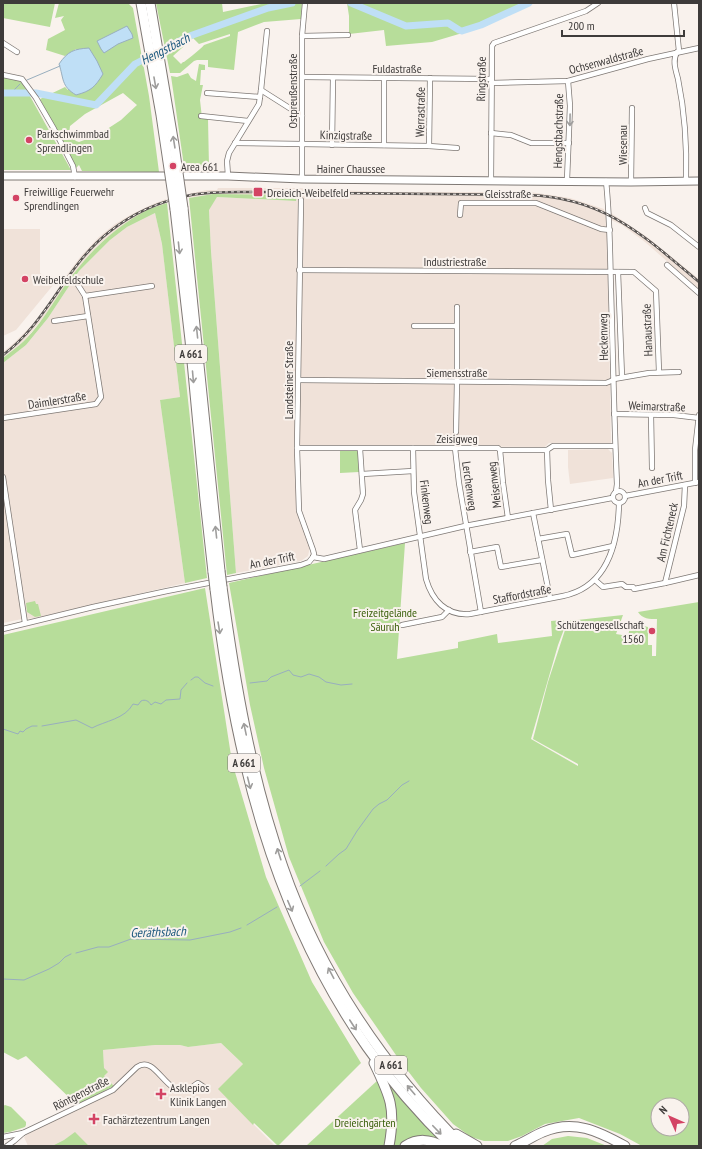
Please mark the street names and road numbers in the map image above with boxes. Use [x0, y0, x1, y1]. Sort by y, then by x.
street label: Ochsenwaldstraße [567, 43, 645, 77]
street label: Ostpreußenstraße [285, 53, 300, 128]
street label: Ringstraße [473, 56, 489, 102]
street label: Fuldastraße [372, 61, 422, 76]
street label: Werrastraße [412, 87, 428, 137]
street label: Hengstbachstraße [550, 93, 566, 169]
street label: Wiesenau [615, 125, 630, 165]
street label: Kinzigstraße [320, 127, 372, 143]
street label: Hainer Chaussee [317, 161, 385, 176]
street label: Gleisstraße [485, 186, 531, 201]
street label: Industriestraße [424, 254, 487, 269]
street label: Hanaustraße [639, 303, 655, 357]
street label: Heckenweg [595, 313, 611, 361]
street label: Landsteiner Straße [281, 341, 296, 419]
road number: A 661 [175, 345, 207, 363]
street label: Siemensstraße [426, 365, 488, 380]
street label: Daimlerstraße [27, 388, 87, 412]
street label: Weimarstraße [628, 398, 686, 414]
street label: Zeisigweg [436, 431, 478, 446]
street label: Lerchenweg [459, 460, 481, 512]
street label: Meisenweg [484, 461, 504, 509]
street label: An der Trift [636, 467, 685, 491]
street label: Finkenweg [417, 479, 437, 525]
street label: Am Fichteneck [653, 501, 681, 563]
street label: An der Trift [248, 548, 297, 572]
street label: Staffordstraße [491, 581, 553, 607]
road number: A 661 [228, 754, 260, 772]
road number: A 661 [375, 1056, 407, 1074]
street label: Röntgenstraße [51, 1073, 111, 1113]

